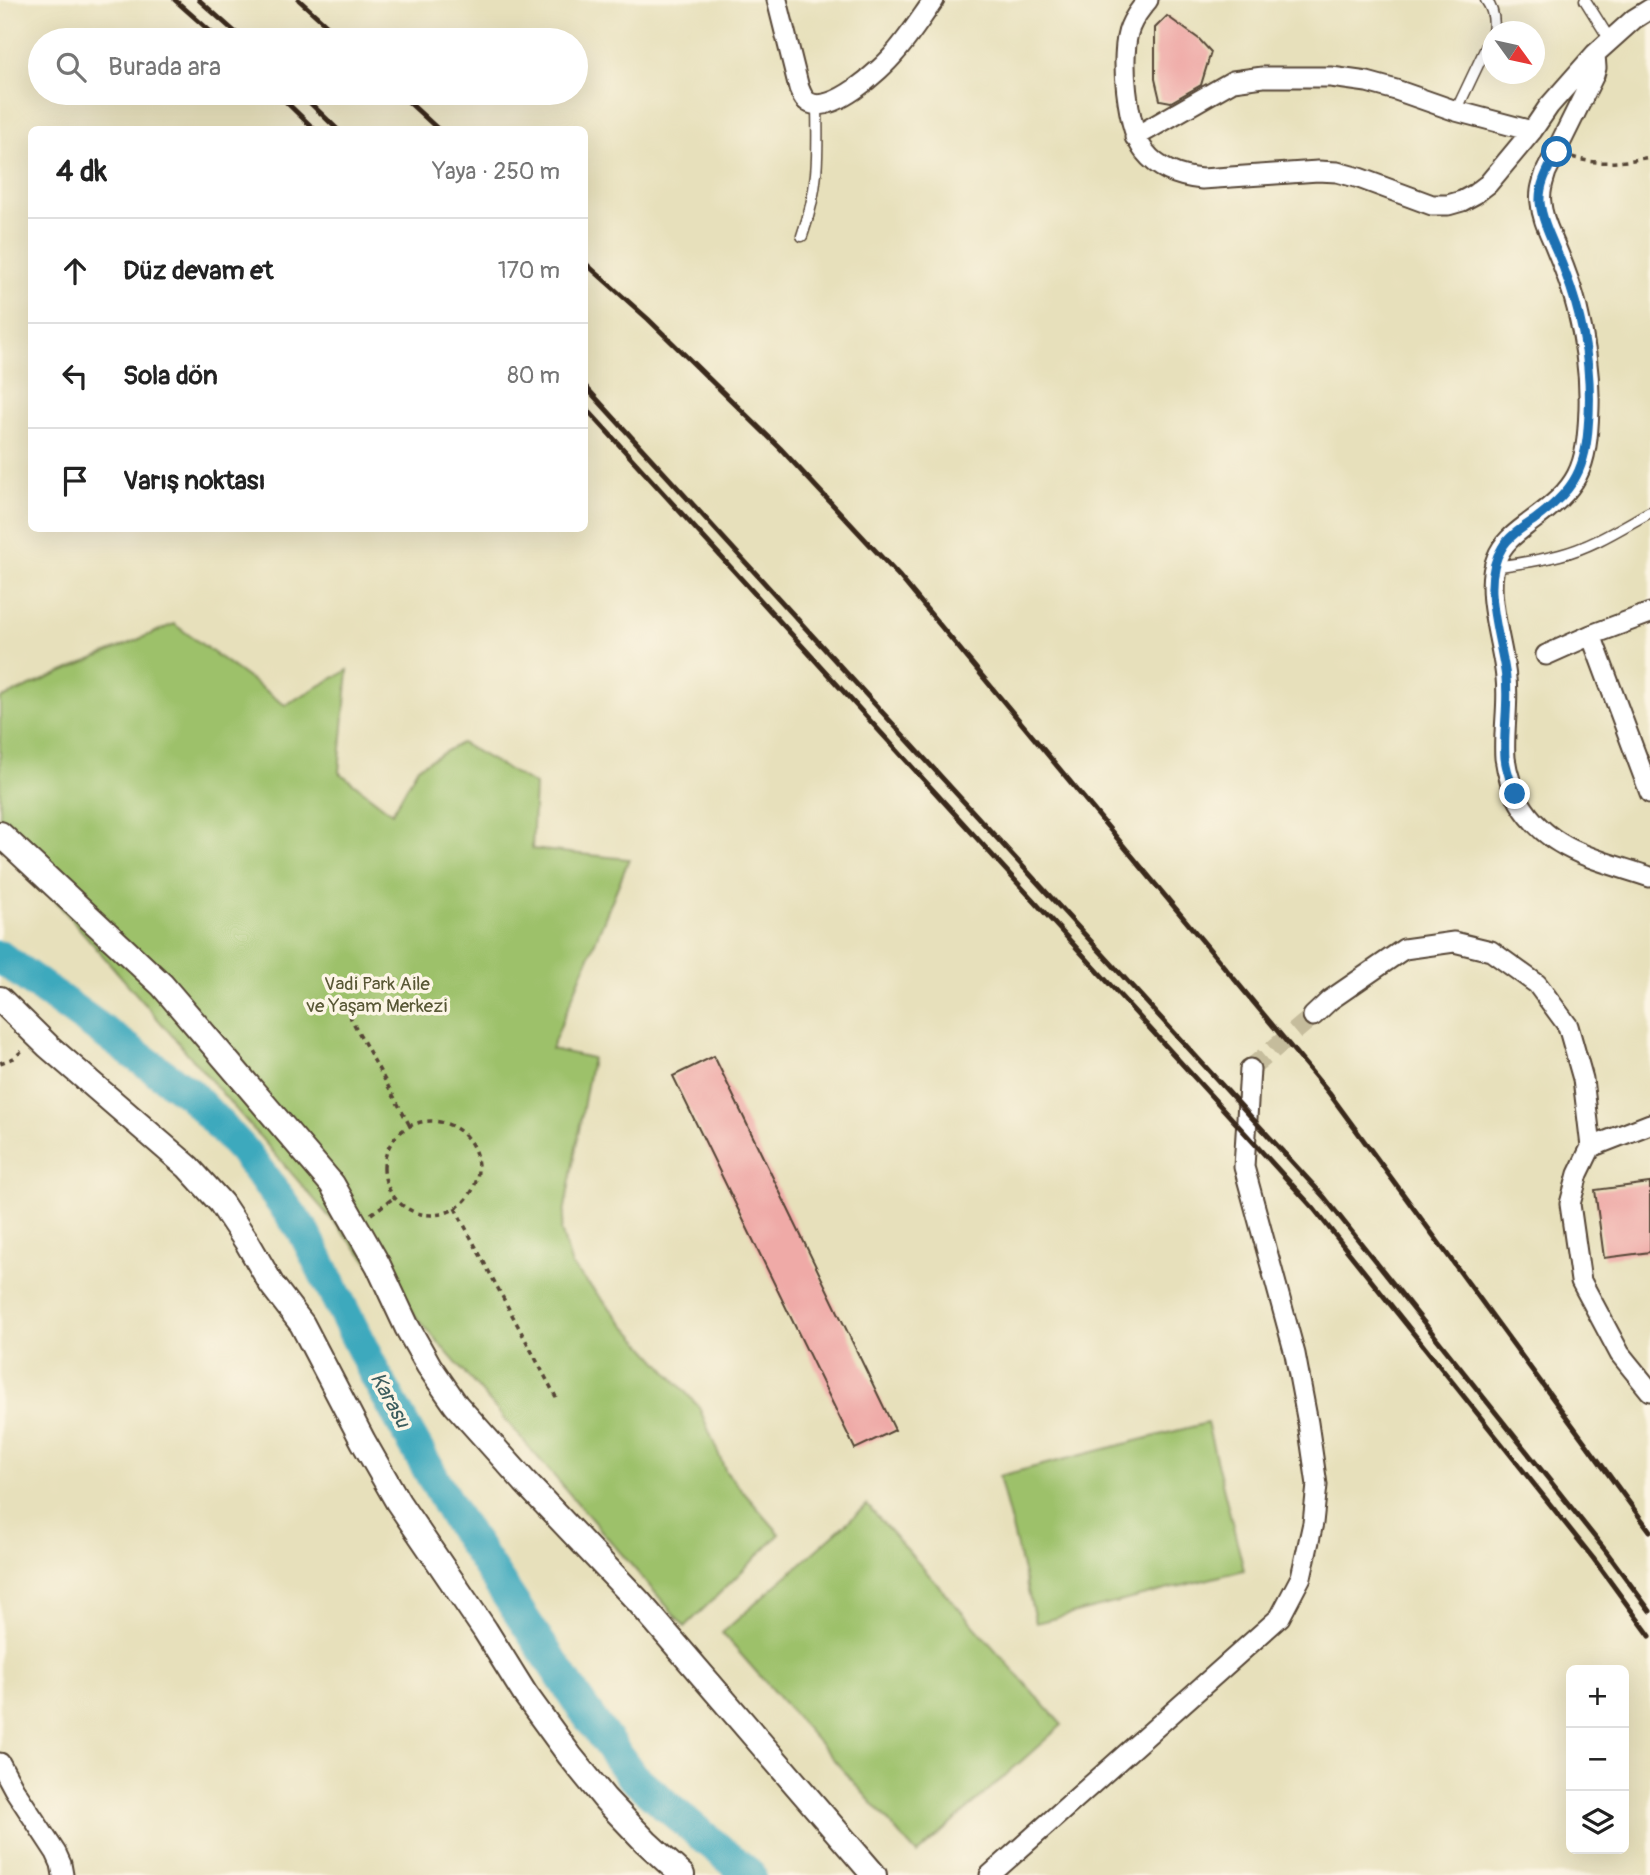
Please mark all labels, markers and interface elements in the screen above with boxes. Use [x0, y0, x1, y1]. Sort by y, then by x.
north arrow [1482, 21, 1545, 84]
search box [28, 28, 588, 105]
icon: search [52, 48, 90, 86]
text: Burada ara [108, 51, 221, 83]
route start [1541, 136, 1572, 167]
text: 4 dk [56, 153, 107, 190]
text: Yaya · 250 m [432, 157, 560, 186]
icon: ahead [56, 252, 94, 290]
text: Düz devam et [123, 255, 274, 287]
text: 170 m [498, 256, 560, 285]
icon: left [56, 357, 94, 395]
text: Sola dön [123, 360, 218, 392]
text: 80 m [507, 361, 560, 390]
icon: arrive [56, 462, 94, 500]
text: Varış noktası [123, 465, 265, 497]
route end [1499, 778, 1530, 809]
park label: Vadi Park Aile ve Yaşam Merkezi [306, 972, 447, 1018]
water label: Karasu [364, 1368, 417, 1434]
map controls [1566, 1665, 1629, 1854]
button: + [1566, 1665, 1629, 1728]
button: − [1566, 1728, 1629, 1791]
button: layers [1566, 1791, 1629, 1854]

